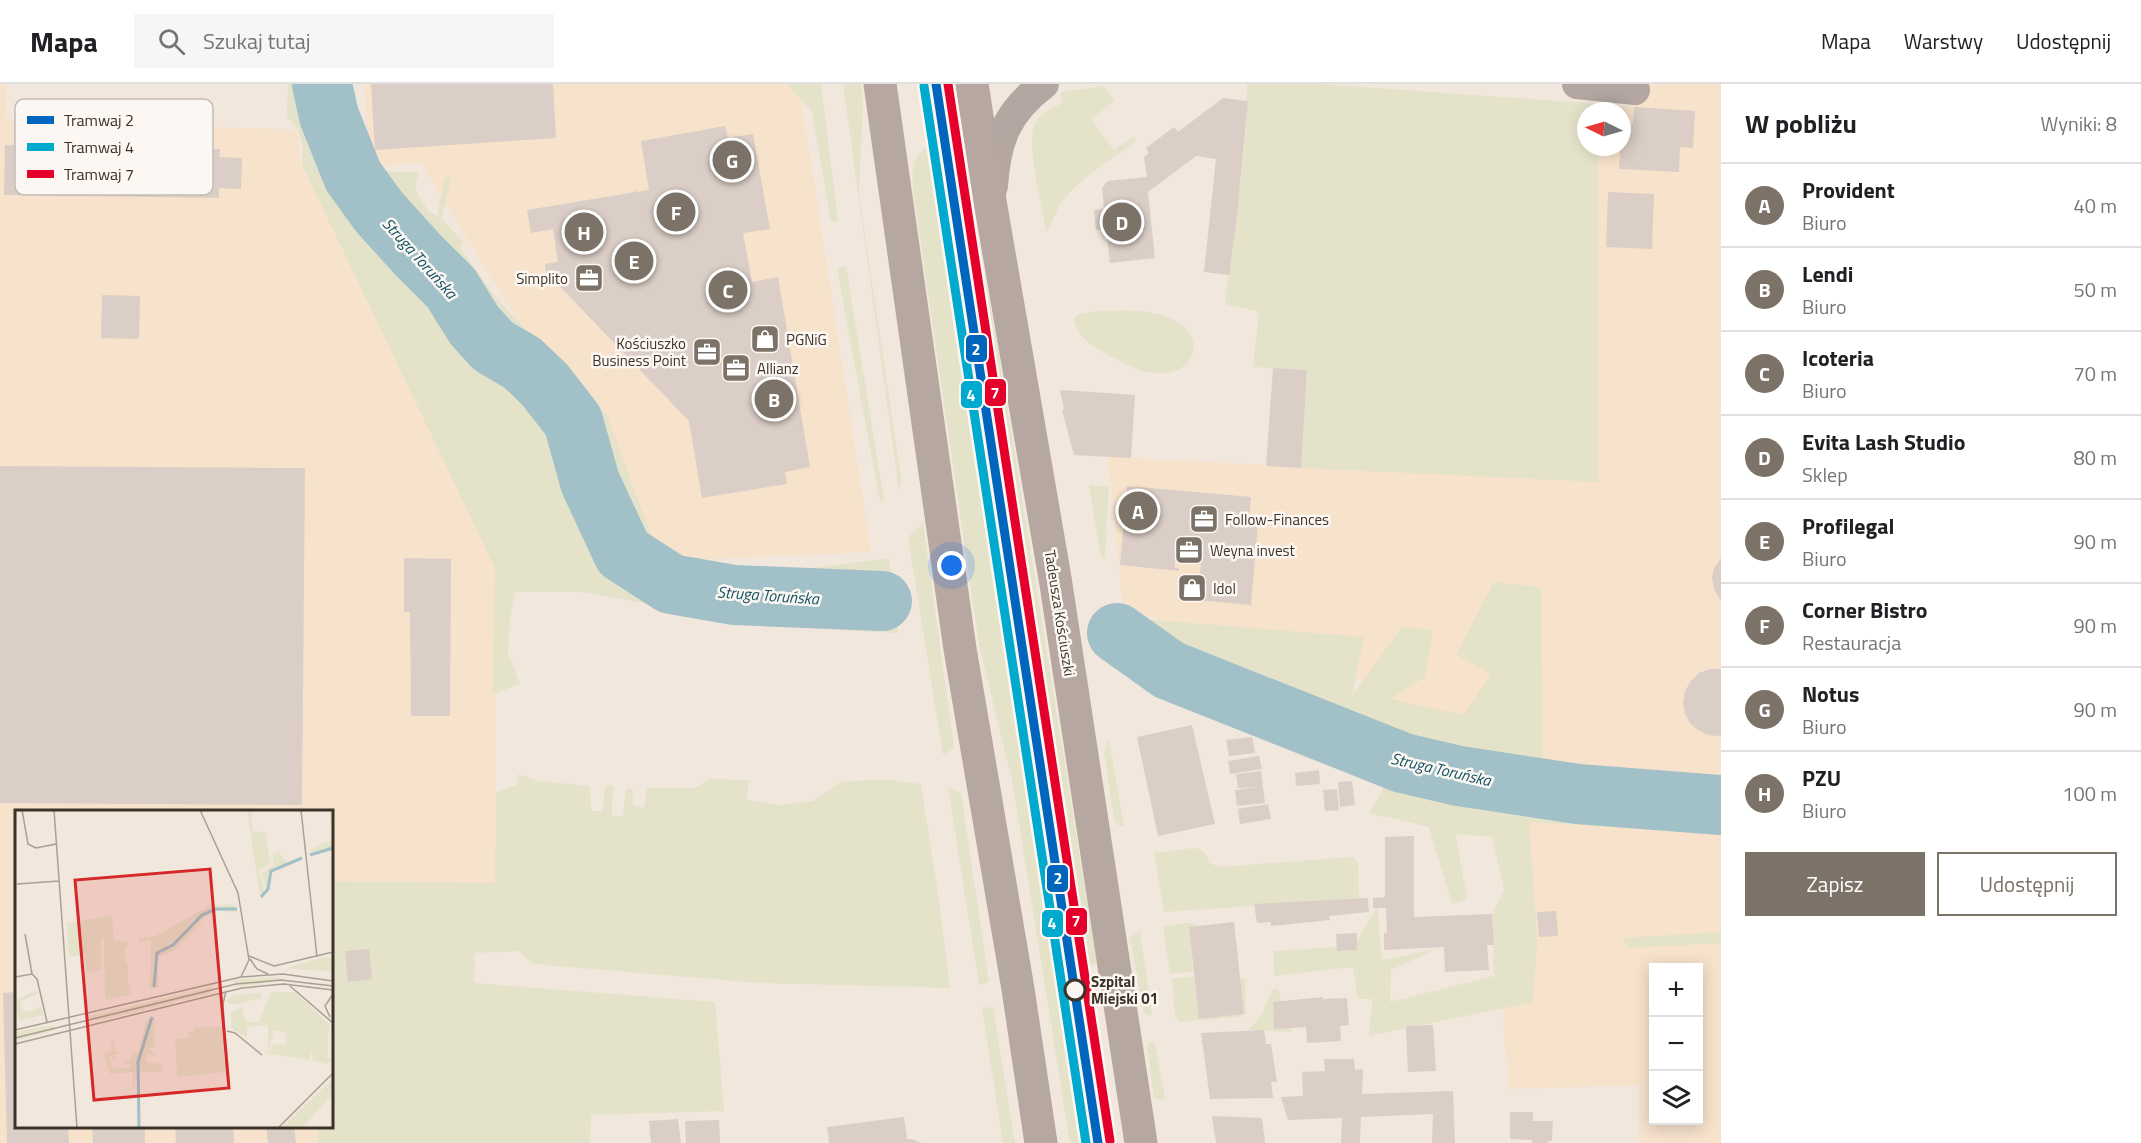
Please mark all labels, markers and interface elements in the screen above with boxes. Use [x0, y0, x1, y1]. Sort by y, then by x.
search box [134, 14, 554, 68]
text: Mapa [30, 20, 98, 63]
text: Szukaj tutaj [203, 24, 311, 58]
icon: search [155, 25, 188, 58]
text: Mapa [1821, 25, 1871, 57]
text: Warstwy [1904, 25, 1983, 57]
text: Udostępnij [2016, 25, 2111, 57]
legend [15, 99, 213, 195]
north arrow [1577, 102, 1631, 156]
text: W pobliżu [1745, 104, 1857, 143]
text: Tramwaj 2 [64, 108, 134, 132]
text: Wyniki: 8 [2041, 108, 2117, 139]
text: Tramwaj 4 [64, 135, 134, 159]
pin: G [712, 138, 752, 182]
text: Tramwaj 7 [64, 162, 134, 186]
text: Provident [1802, 173, 1895, 207]
pin: F [656, 190, 696, 234]
text: A [1758, 190, 1771, 221]
text: 40 m [2073, 190, 2117, 221]
pin: D [1102, 200, 1142, 244]
text: Biuro [1802, 207, 1847, 238]
pin: H [564, 210, 604, 254]
water label: Struga Toruńska [377, 212, 464, 305]
pin: E [614, 238, 654, 284]
text: Lendi [1802, 257, 1854, 291]
office icon: Simplito [573, 262, 605, 294]
place label: Simplito [516, 267, 568, 290]
pin: C [708, 268, 748, 312]
text: B [1758, 274, 1771, 305]
text: 50 m [2073, 274, 2117, 305]
text: Biuro [1802, 291, 1847, 322]
shop icon: PGNiG [749, 323, 781, 355]
place label: PGNiG [786, 328, 827, 351]
place label: Kościuszko Business Point [592, 332, 687, 372]
line badge: 2 [965, 334, 988, 363]
office icon: Kościuszko Business Point [691, 336, 723, 368]
text: 2 [972, 337, 980, 361]
text: Icoteria [1802, 341, 1874, 375]
office icon: Allianz [720, 352, 752, 384]
place label: Allianz [757, 357, 799, 380]
text: C [1759, 358, 1770, 389]
text: 70 m [2073, 358, 2117, 389]
text: Biuro [1802, 375, 1847, 406]
pin: B [754, 376, 794, 422]
line badge: 7 [984, 378, 1007, 407]
line badge: 4 [960, 380, 983, 409]
text: 7 [991, 381, 999, 405]
text: 4 [967, 383, 976, 407]
text: Evita Lash Studio [1802, 425, 1965, 459]
text: D [1758, 442, 1771, 473]
text: 80 m [2073, 442, 2117, 473]
text: Sklep [1802, 459, 1848, 490]
pin: A [1118, 488, 1158, 534]
office icon: Follow-Finances [1188, 503, 1220, 535]
place label: Follow-Finances [1225, 508, 1329, 531]
text: Profilegal [1802, 509, 1894, 543]
text: E [1759, 526, 1770, 557]
text: 90 m [2073, 526, 2117, 557]
office icon: Weyna invest [1173, 534, 1205, 566]
place label: Weyna invest [1210, 539, 1295, 562]
text: Biuro [1802, 543, 1847, 574]
street label: Tadeusza Kościuszki [1039, 548, 1081, 678]
your location [937, 551, 966, 580]
shop icon: Idol [1176, 572, 1208, 604]
place label: Idol [1213, 577, 1236, 600]
water label: Struga Toruńska [716, 579, 821, 611]
text: Corner Bistro [1802, 593, 1927, 627]
text: F [1759, 610, 1770, 641]
text: 90 m [2073, 610, 2117, 641]
text: Restauracja [1802, 627, 1901, 658]
text: Notus [1802, 677, 1859, 711]
text: G [1758, 694, 1771, 725]
text: 90 m [2073, 694, 2117, 725]
text: Biuro [1802, 711, 1847, 742]
water label: Struga Toruńska [1389, 746, 1494, 792]
text: PZU [1802, 761, 1841, 795]
text: H [1758, 778, 1771, 809]
text: 100 m [2062, 778, 2117, 809]
text: Biuro [1802, 795, 1847, 826]
inset map [15, 810, 333, 1128]
button: Zapisz [1745, 852, 1925, 916]
button: Udostępnij [1937, 852, 2117, 916]
line badge: 2 [1046, 864, 1069, 893]
text: 2 [1054, 866, 1062, 890]
line badge: 7 [1065, 907, 1088, 936]
line badge: 4 [1041, 909, 1064, 938]
text: 7 [1072, 909, 1080, 933]
text: 4 [1048, 911, 1057, 935]
map controls [1649, 963, 1703, 1125]
button: + [1649, 963, 1703, 1017]
place label: Szpital Miejski 01 [1091, 970, 1158, 1010]
marker: Szpital Miejski 01 [1064, 979, 1086, 1001]
button: − [1649, 1017, 1703, 1071]
button: layers [1649, 1071, 1703, 1125]

